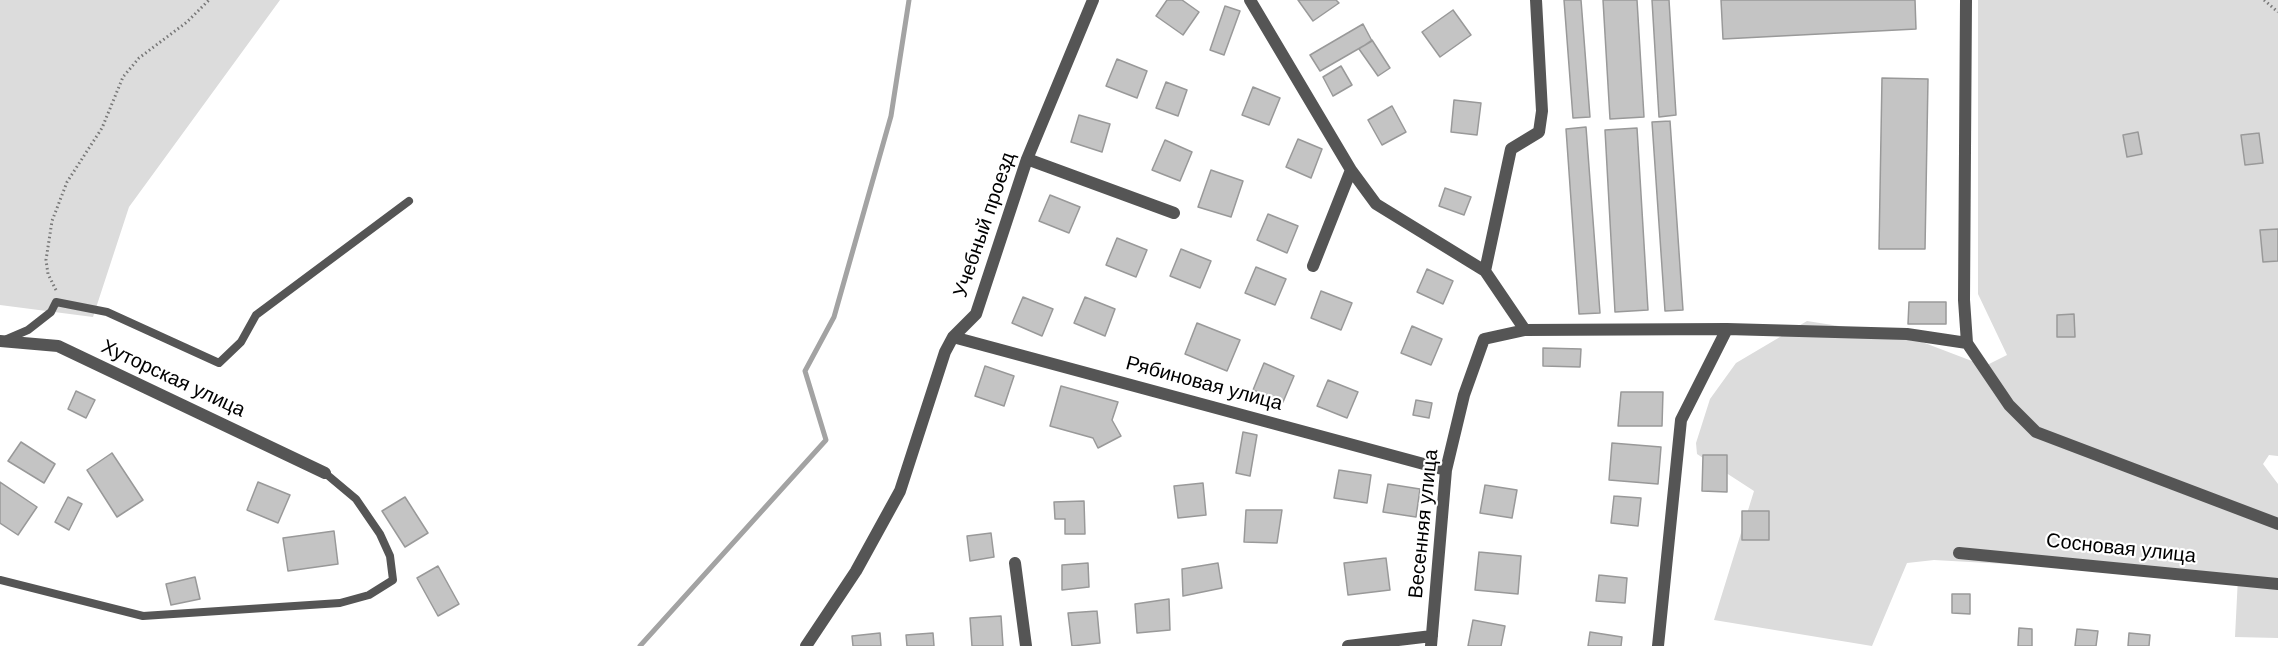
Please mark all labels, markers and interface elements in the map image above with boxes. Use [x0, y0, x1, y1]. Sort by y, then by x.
street label: Учебный проезд [949, 149, 1021, 301]
street label: Хуторская улица [97, 335, 249, 423]
street label: Рябиновая улица [1123, 352, 1285, 416]
street label: Весенняя улица [1404, 448, 1444, 600]
street label: Сосновая улица [2045, 529, 2197, 569]

